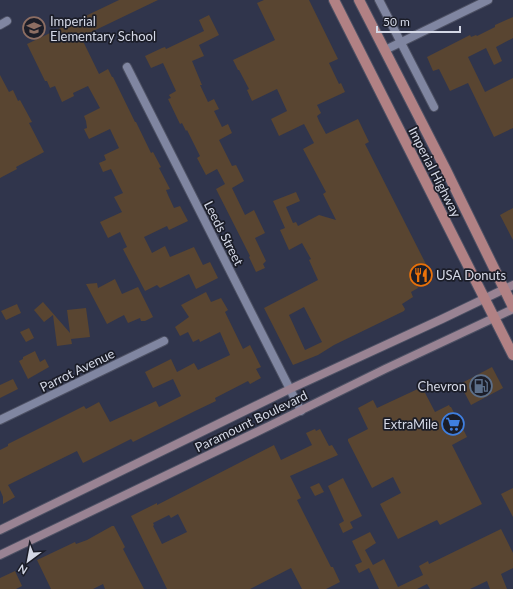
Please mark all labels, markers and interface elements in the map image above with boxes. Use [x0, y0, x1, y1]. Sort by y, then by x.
scale bar [377, 8, 460, 34]
place label: Imperial Elementary School [50, 13, 156, 44]
text: 50 m [383, 14, 410, 29]
school or university icon: Imperial Elementary School [21, 15, 47, 41]
street label: Imperial Highway [405, 124, 465, 220]
street label: Leeds Street [201, 198, 247, 268]
restaurant icon: USA Donuts [408, 262, 434, 288]
place label: USA Donuts [436, 267, 506, 283]
street label: Parrot Avenue [37, 345, 117, 395]
fuel station icon: Chevron [468, 373, 494, 399]
place label: Chevron [418, 378, 466, 394]
street label: Paramount Boulevard [192, 387, 310, 455]
supermarket icon: ExtraMile [440, 411, 466, 437]
place label: ExtraMile [383, 416, 438, 432]
north arrow [8, 541, 48, 581]
text: N [15, 562, 29, 578]

